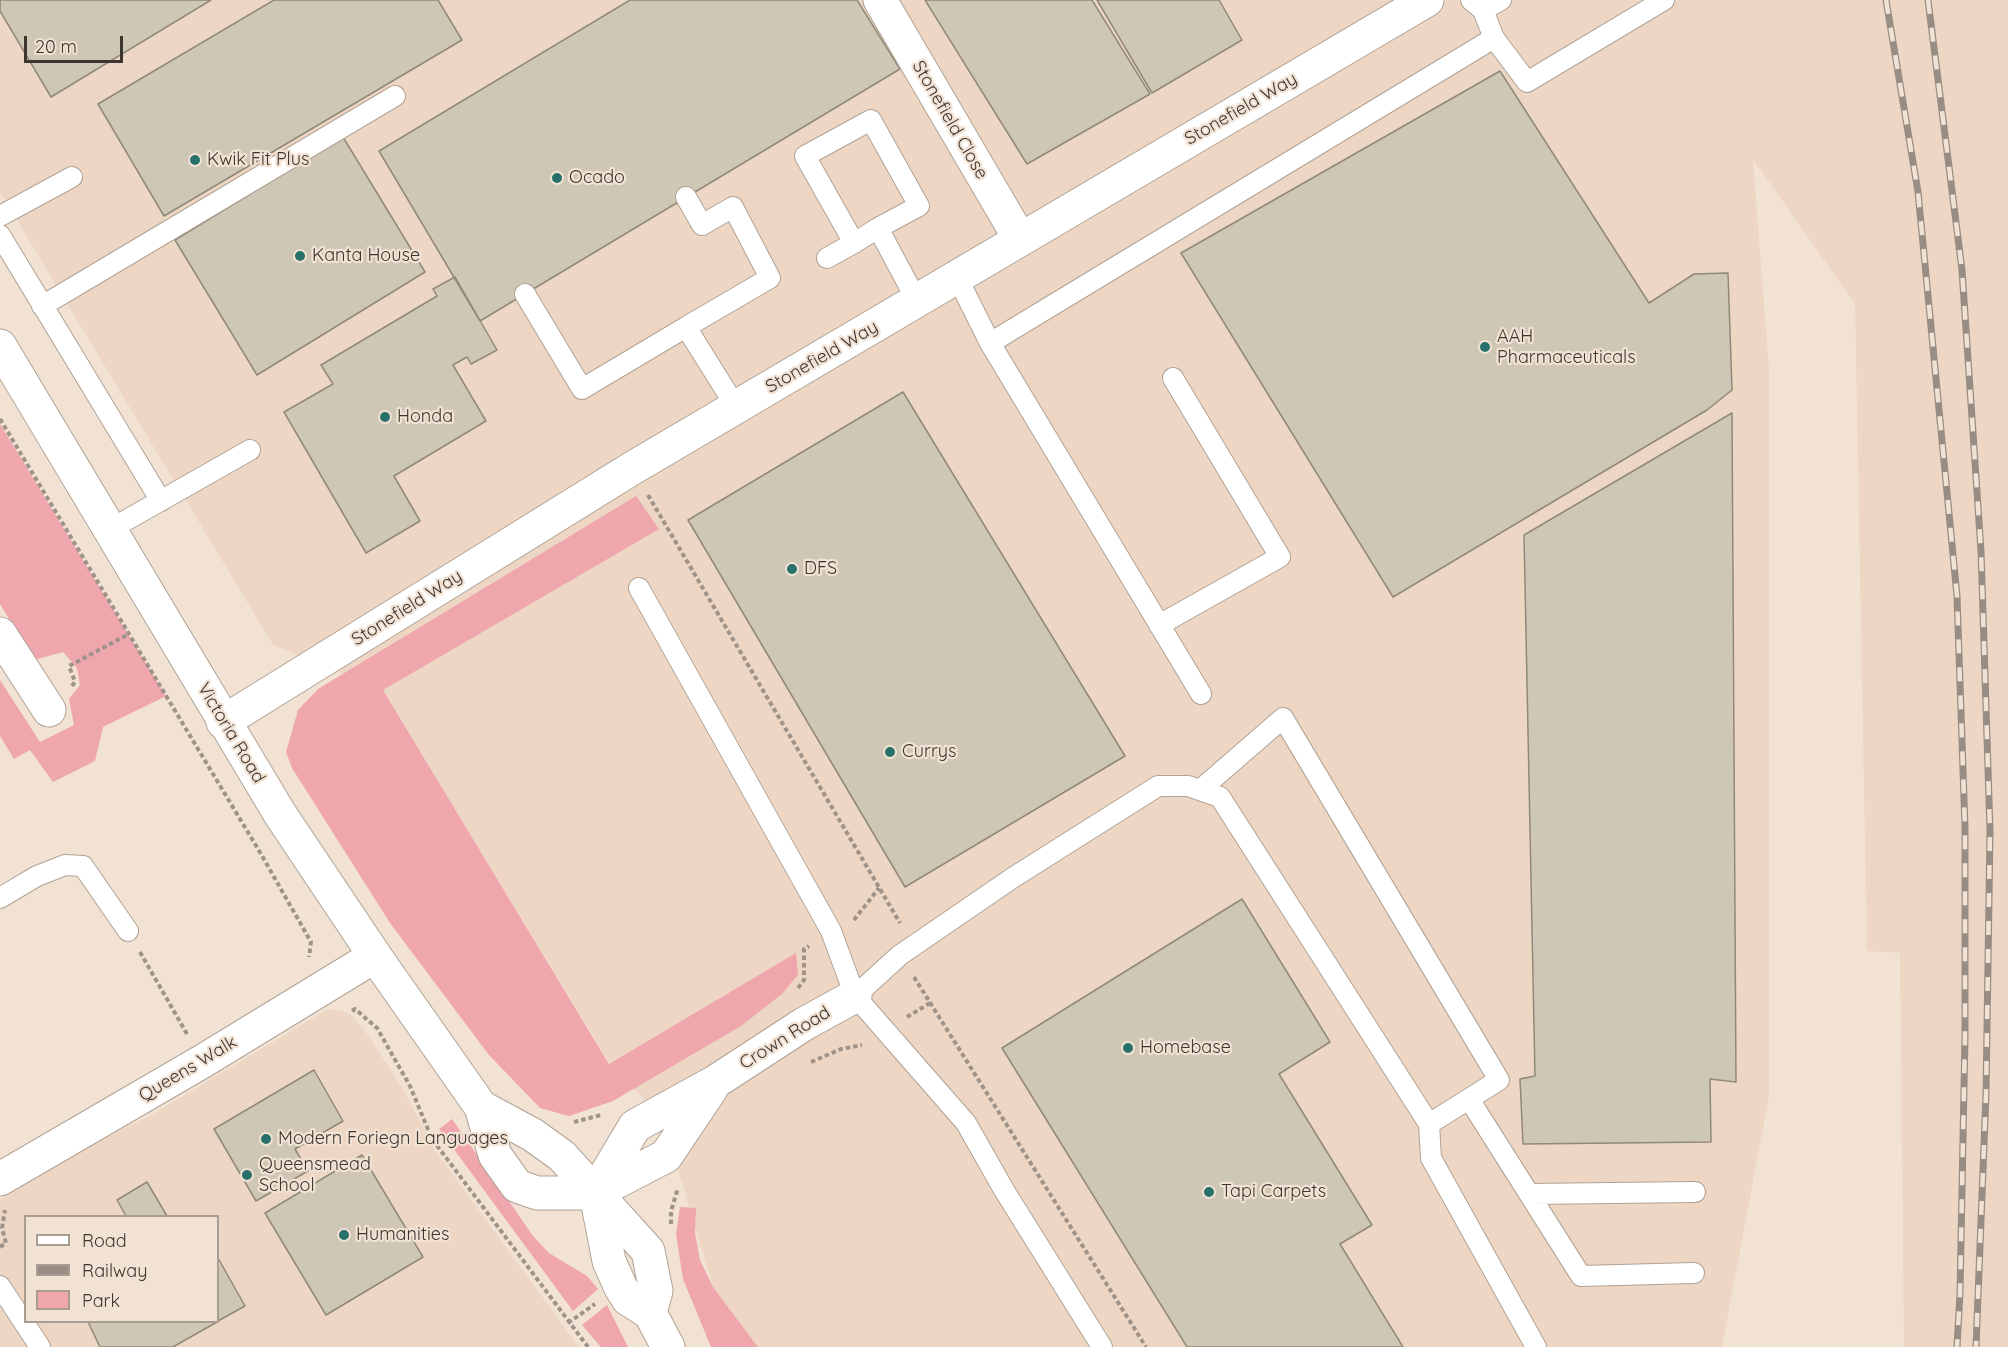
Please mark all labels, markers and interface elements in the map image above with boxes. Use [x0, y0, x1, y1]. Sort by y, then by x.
scale bar [27, 24, 126, 62]
text: 20 m [35, 35, 77, 58]
street label: Stonefield Close [907, 57, 993, 183]
street label: Stonefield Way [1181, 68, 1301, 150]
place label: Kwik Fit Plus [207, 149, 309, 171]
marker: Kwik Fit Plus [188, 153, 202, 167]
place label: Ocado [569, 167, 625, 189]
marker: Ocado [550, 171, 564, 185]
place label: Kanta House [312, 245, 420, 267]
marker: Kanta House [293, 249, 307, 263]
street label: Stonefield Way [762, 316, 882, 398]
place label: AAH Pharmaceuticals [1497, 326, 1636, 368]
marker: AAH Pharmaceuticals [1478, 340, 1492, 354]
place label: Honda [397, 406, 453, 428]
marker: Honda [378, 410, 392, 424]
place label: DFS [804, 558, 837, 580]
marker: DFS [785, 562, 799, 576]
street label: Stonefield Way [348, 565, 466, 651]
street label: Victoria Road [193, 679, 269, 787]
place label: Currys [902, 741, 956, 763]
marker: Currys [883, 745, 897, 759]
street label: Crown Road [736, 1002, 834, 1074]
street label: Queens Walk [135, 1031, 241, 1107]
place label: Homebase [1140, 1037, 1231, 1059]
marker: Homebase [1121, 1041, 1135, 1055]
place label: Modern Foriegn Languages [278, 1128, 508, 1150]
marker: Modern Foriegn Languages [259, 1132, 273, 1146]
place label: Queensmead School [259, 1154, 371, 1196]
marker: Queensmead School [240, 1168, 254, 1182]
place label: Tapi Carpets [1221, 1181, 1326, 1203]
marker: Tapi Carpets [1202, 1185, 1216, 1199]
legend [24, 1215, 219, 1323]
place label: Humanities [356, 1224, 449, 1246]
marker: Humanities [337, 1228, 351, 1242]
text: Road [82, 1229, 127, 1252]
text: Railway [82, 1259, 148, 1282]
text: Park [82, 1289, 120, 1312]

